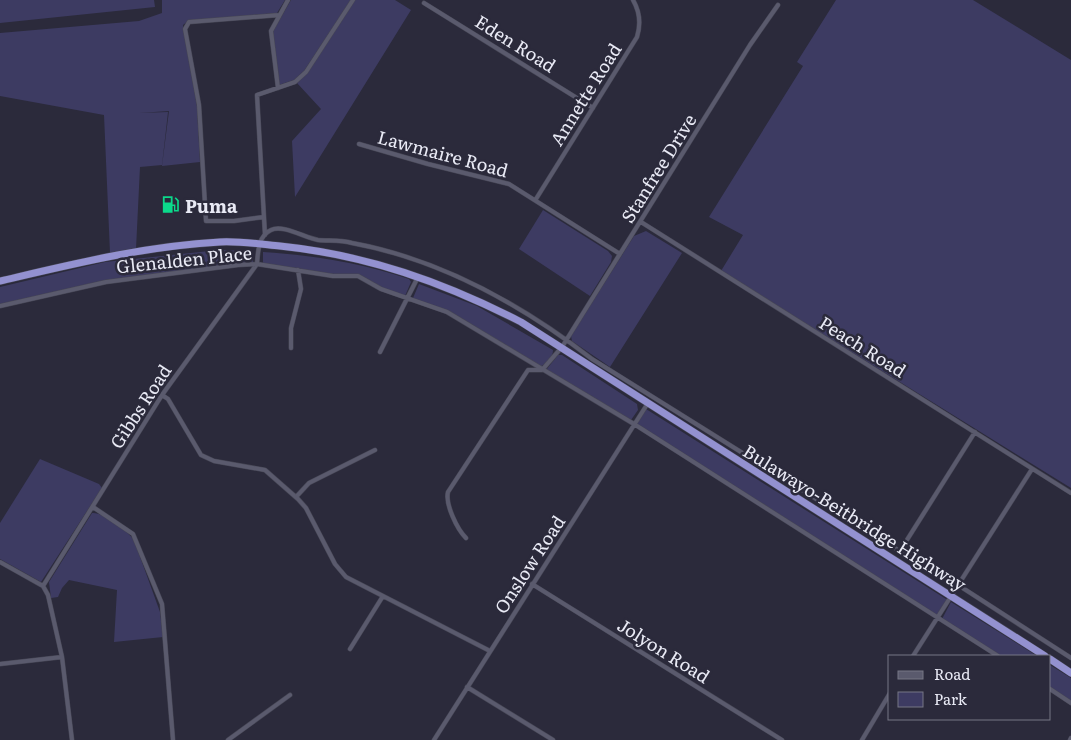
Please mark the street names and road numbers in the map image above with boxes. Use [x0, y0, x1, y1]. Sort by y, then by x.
street label: Eden Road [470, 8, 562, 78]
street label: Annette Road [543, 37, 627, 151]
street label: Stanfree Drive [614, 108, 702, 228]
street label: Lawmaire Road [375, 123, 511, 183]
street label: Glenalden Place [115, 238, 253, 280]
street label: Peach Road [814, 309, 912, 383]
street label: Gibbs Road [103, 359, 177, 453]
street label: Bulawayo-Beitbridge Highway [738, 437, 972, 597]
street label: Onslow Road [487, 509, 571, 619]
street label: Jolyon Road [613, 611, 715, 689]

